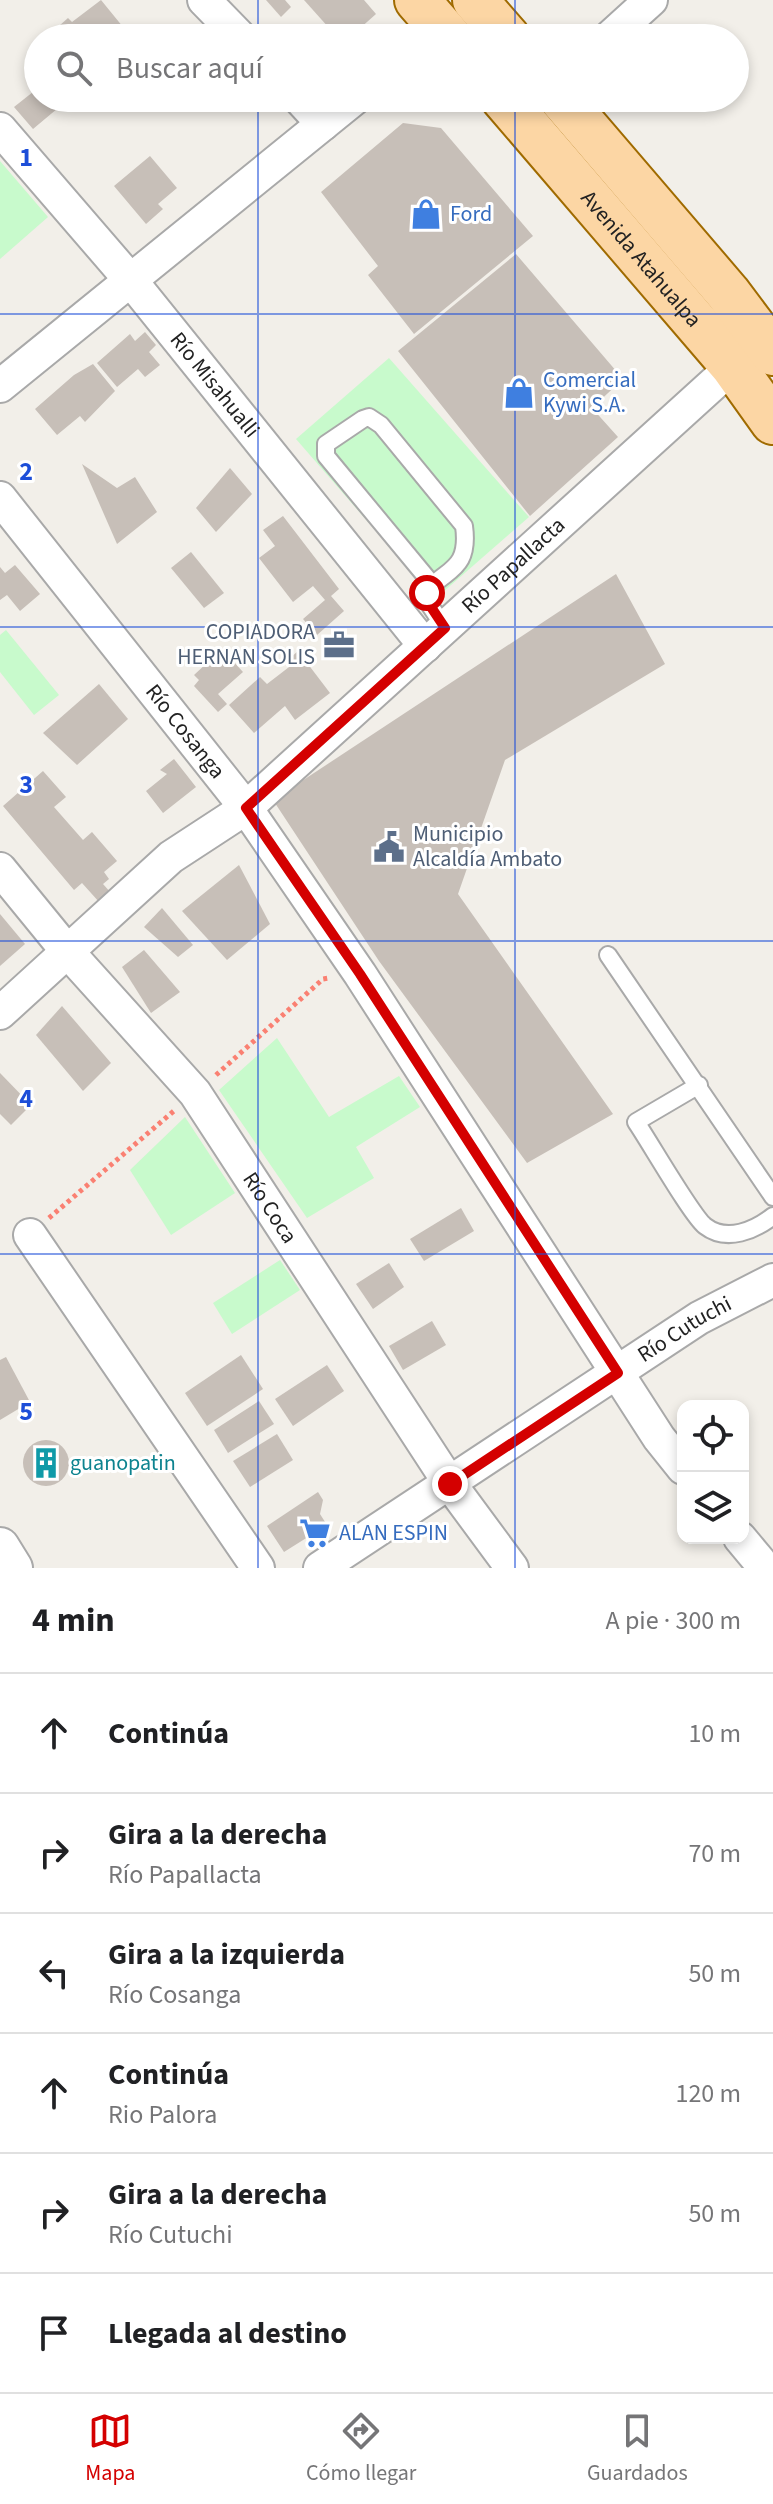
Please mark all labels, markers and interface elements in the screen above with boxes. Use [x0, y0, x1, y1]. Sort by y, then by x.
search box [24, 24, 749, 112]
icon: search [52, 46, 96, 90]
text: Buscar aquí [116, 47, 263, 90]
text: 1 [19, 139, 33, 176]
street label: Avenida Atahualpa [573, 183, 709, 334]
shop icon: Ford [409, 197, 443, 231]
place label: Ford [450, 198, 492, 230]
street label: Río Misahualli [162, 325, 267, 445]
place label: Comercial Kywi S.A. [543, 364, 636, 421]
shop icon: Comercial Kywi S.A. [502, 376, 536, 410]
text: 2 [19, 453, 33, 490]
street label: Río Papallacta [454, 510, 572, 621]
route start [409, 575, 445, 611]
place label: COPIADORA HERNAN SOLIS [177, 616, 315, 673]
office icon: COPIADORA HERNAN SOLIS [322, 628, 356, 662]
street label: Río Cosanga [138, 677, 233, 786]
text: 3 [19, 766, 33, 803]
place label: Municipio Alcaldía Ambato [413, 818, 562, 875]
public building icon: Municipio Alcaldía Ambato [372, 830, 406, 864]
text: 4 [19, 1080, 33, 1117]
street label: Río Coca [235, 1166, 305, 1250]
street label: Río Cutuchi [631, 1288, 737, 1370]
text: 5 [19, 1393, 33, 1430]
map controls [677, 1400, 749, 1544]
button: locate [677, 1400, 749, 1472]
building icon: guanopatin [29, 1446, 63, 1480]
place label: guanopatin [70, 1447, 176, 1479]
route end [432, 1466, 468, 1502]
button: layers [677, 1472, 749, 1544]
supermarket icon: ALAN ESPIN [298, 1516, 332, 1550]
place label: ALAN ESPIN [339, 1517, 448, 1549]
text: 4 min [32, 1596, 115, 1645]
text: A pie · 300 m [606, 1602, 741, 1639]
icon: ahead [32, 1711, 76, 1755]
text: Continúa [108, 1712, 229, 1755]
text: 10 m [688, 1715, 741, 1752]
text: Gira a la derecha [108, 1813, 327, 1856]
icon: right [32, 1831, 76, 1875]
text: 70 m [688, 1835, 741, 1872]
text: Río Papallacta [108, 1856, 262, 1893]
text: Gira a la izquierda [108, 1933, 345, 1976]
icon: left [32, 1951, 76, 1995]
text: 50 m [688, 1955, 741, 1992]
text: Río Cosanga [108, 1976, 241, 2013]
text: Continúa [108, 2053, 229, 2096]
icon: ahead [32, 2071, 76, 2115]
text: 120 m [675, 2075, 741, 2112]
text: Rio Palora [108, 2096, 217, 2133]
text: Gira a la derecha [108, 2173, 327, 2216]
icon: right [32, 2191, 76, 2235]
text: 50 m [688, 2195, 741, 2232]
text: Río Cutuchi [108, 2216, 233, 2253]
icon: arrive [32, 2311, 76, 2355]
text: Llegada al destino [108, 2312, 347, 2355]
tab: Mapa [85, 2409, 135, 2489]
tab: Cómo llegar [306, 2409, 416, 2489]
tab: Guardados [587, 2409, 688, 2489]

